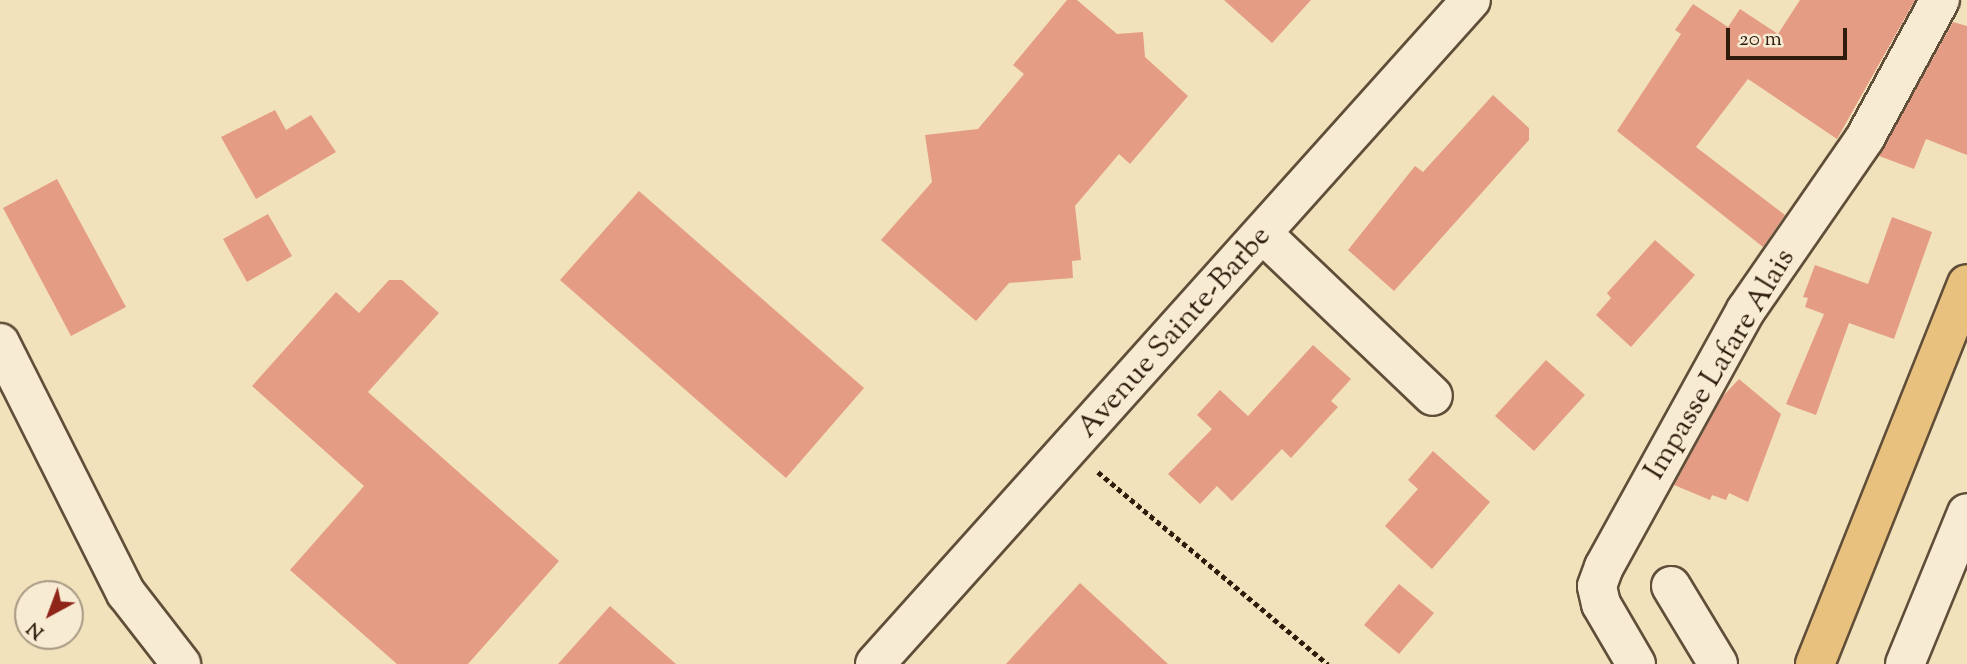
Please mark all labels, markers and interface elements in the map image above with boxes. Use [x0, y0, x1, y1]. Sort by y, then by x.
scale bar [1729, 14, 1850, 58]
text: 20 m [1739, 25, 1782, 55]
street label: Avenue Sainte-Barbe [1070, 220, 1280, 446]
street label: Impasse Lafare Alais [1638, 243, 1804, 487]
north arrow [14, 580, 84, 650]
text: N [22, 615, 51, 645]

